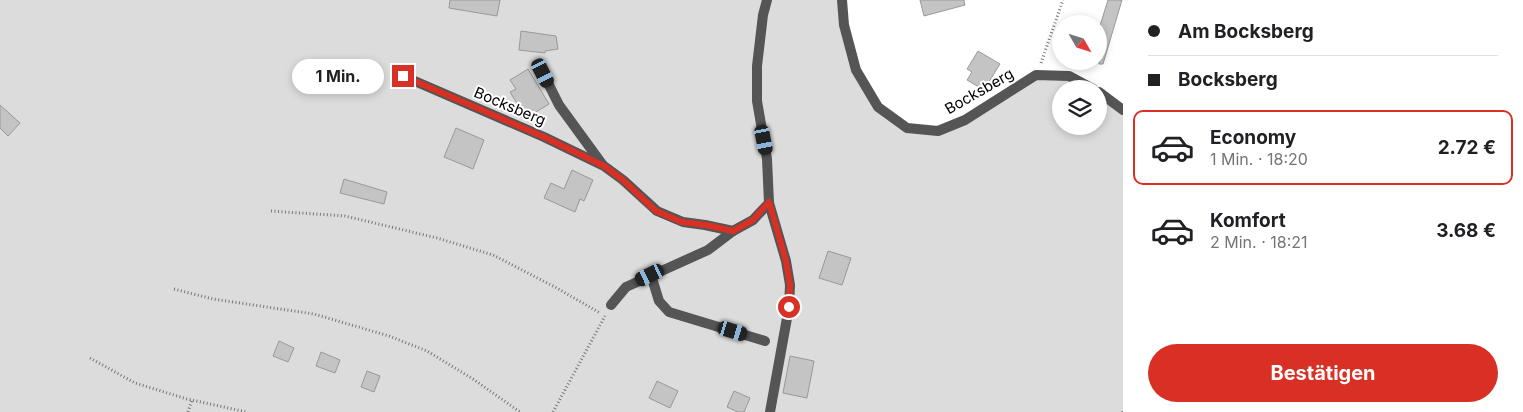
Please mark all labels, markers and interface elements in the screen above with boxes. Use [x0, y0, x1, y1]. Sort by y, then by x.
north arrow [1052, 15, 1108, 70]
map controls [1052, 15, 1107, 135]
text: Am Bocksberg [1178, 20, 1314, 43]
car [529, 56, 556, 90]
callout: 1 Min. [293, 58, 386, 94]
street label: Bocksberg [941, 64, 1017, 118]
route end [392, 65, 414, 87]
text: 1 Min. [315, 66, 361, 86]
text: Bocksberg [1178, 68, 1278, 91]
button: layers [1052, 80, 1107, 135]
street label: Bocksberg [471, 82, 549, 130]
car [753, 124, 774, 156]
icon: car [1150, 125, 1195, 170]
text: Economy [1210, 126, 1296, 149]
text: 2.72 € [1438, 136, 1496, 159]
text: 1 Min. · 18:20 [1210, 149, 1308, 169]
icon: car [1150, 208, 1195, 253]
text: Komfort [1210, 209, 1286, 232]
text: 3.68 € [1436, 219, 1496, 242]
text: 2 Min. · 18:21 [1210, 232, 1308, 252]
car [633, 262, 666, 288]
route start [778, 296, 800, 318]
car [716, 319, 749, 343]
button: Bestätigen [1148, 344, 1498, 402]

